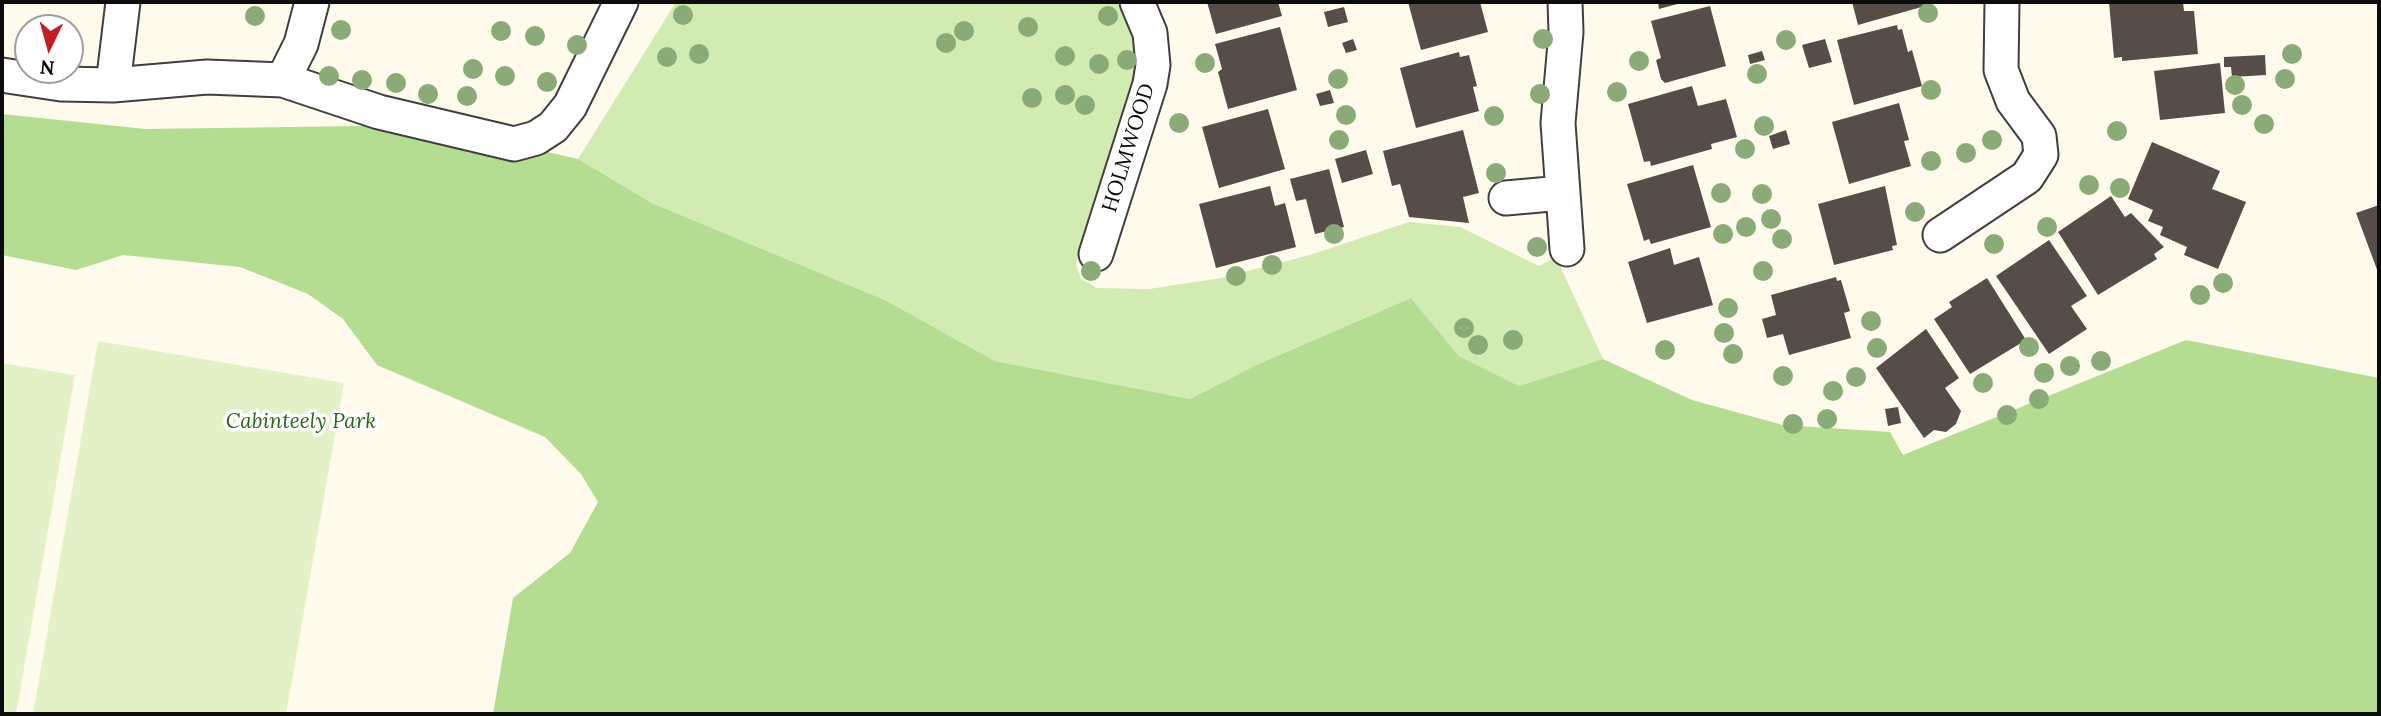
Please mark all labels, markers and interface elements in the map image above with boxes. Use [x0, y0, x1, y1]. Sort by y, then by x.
north arrow [14, 14, 84, 84]
text: N [39, 55, 56, 81]
street label: HOLMWOOD [1097, 80, 1161, 216]
park label: Cabinteely Park [226, 409, 376, 435]

